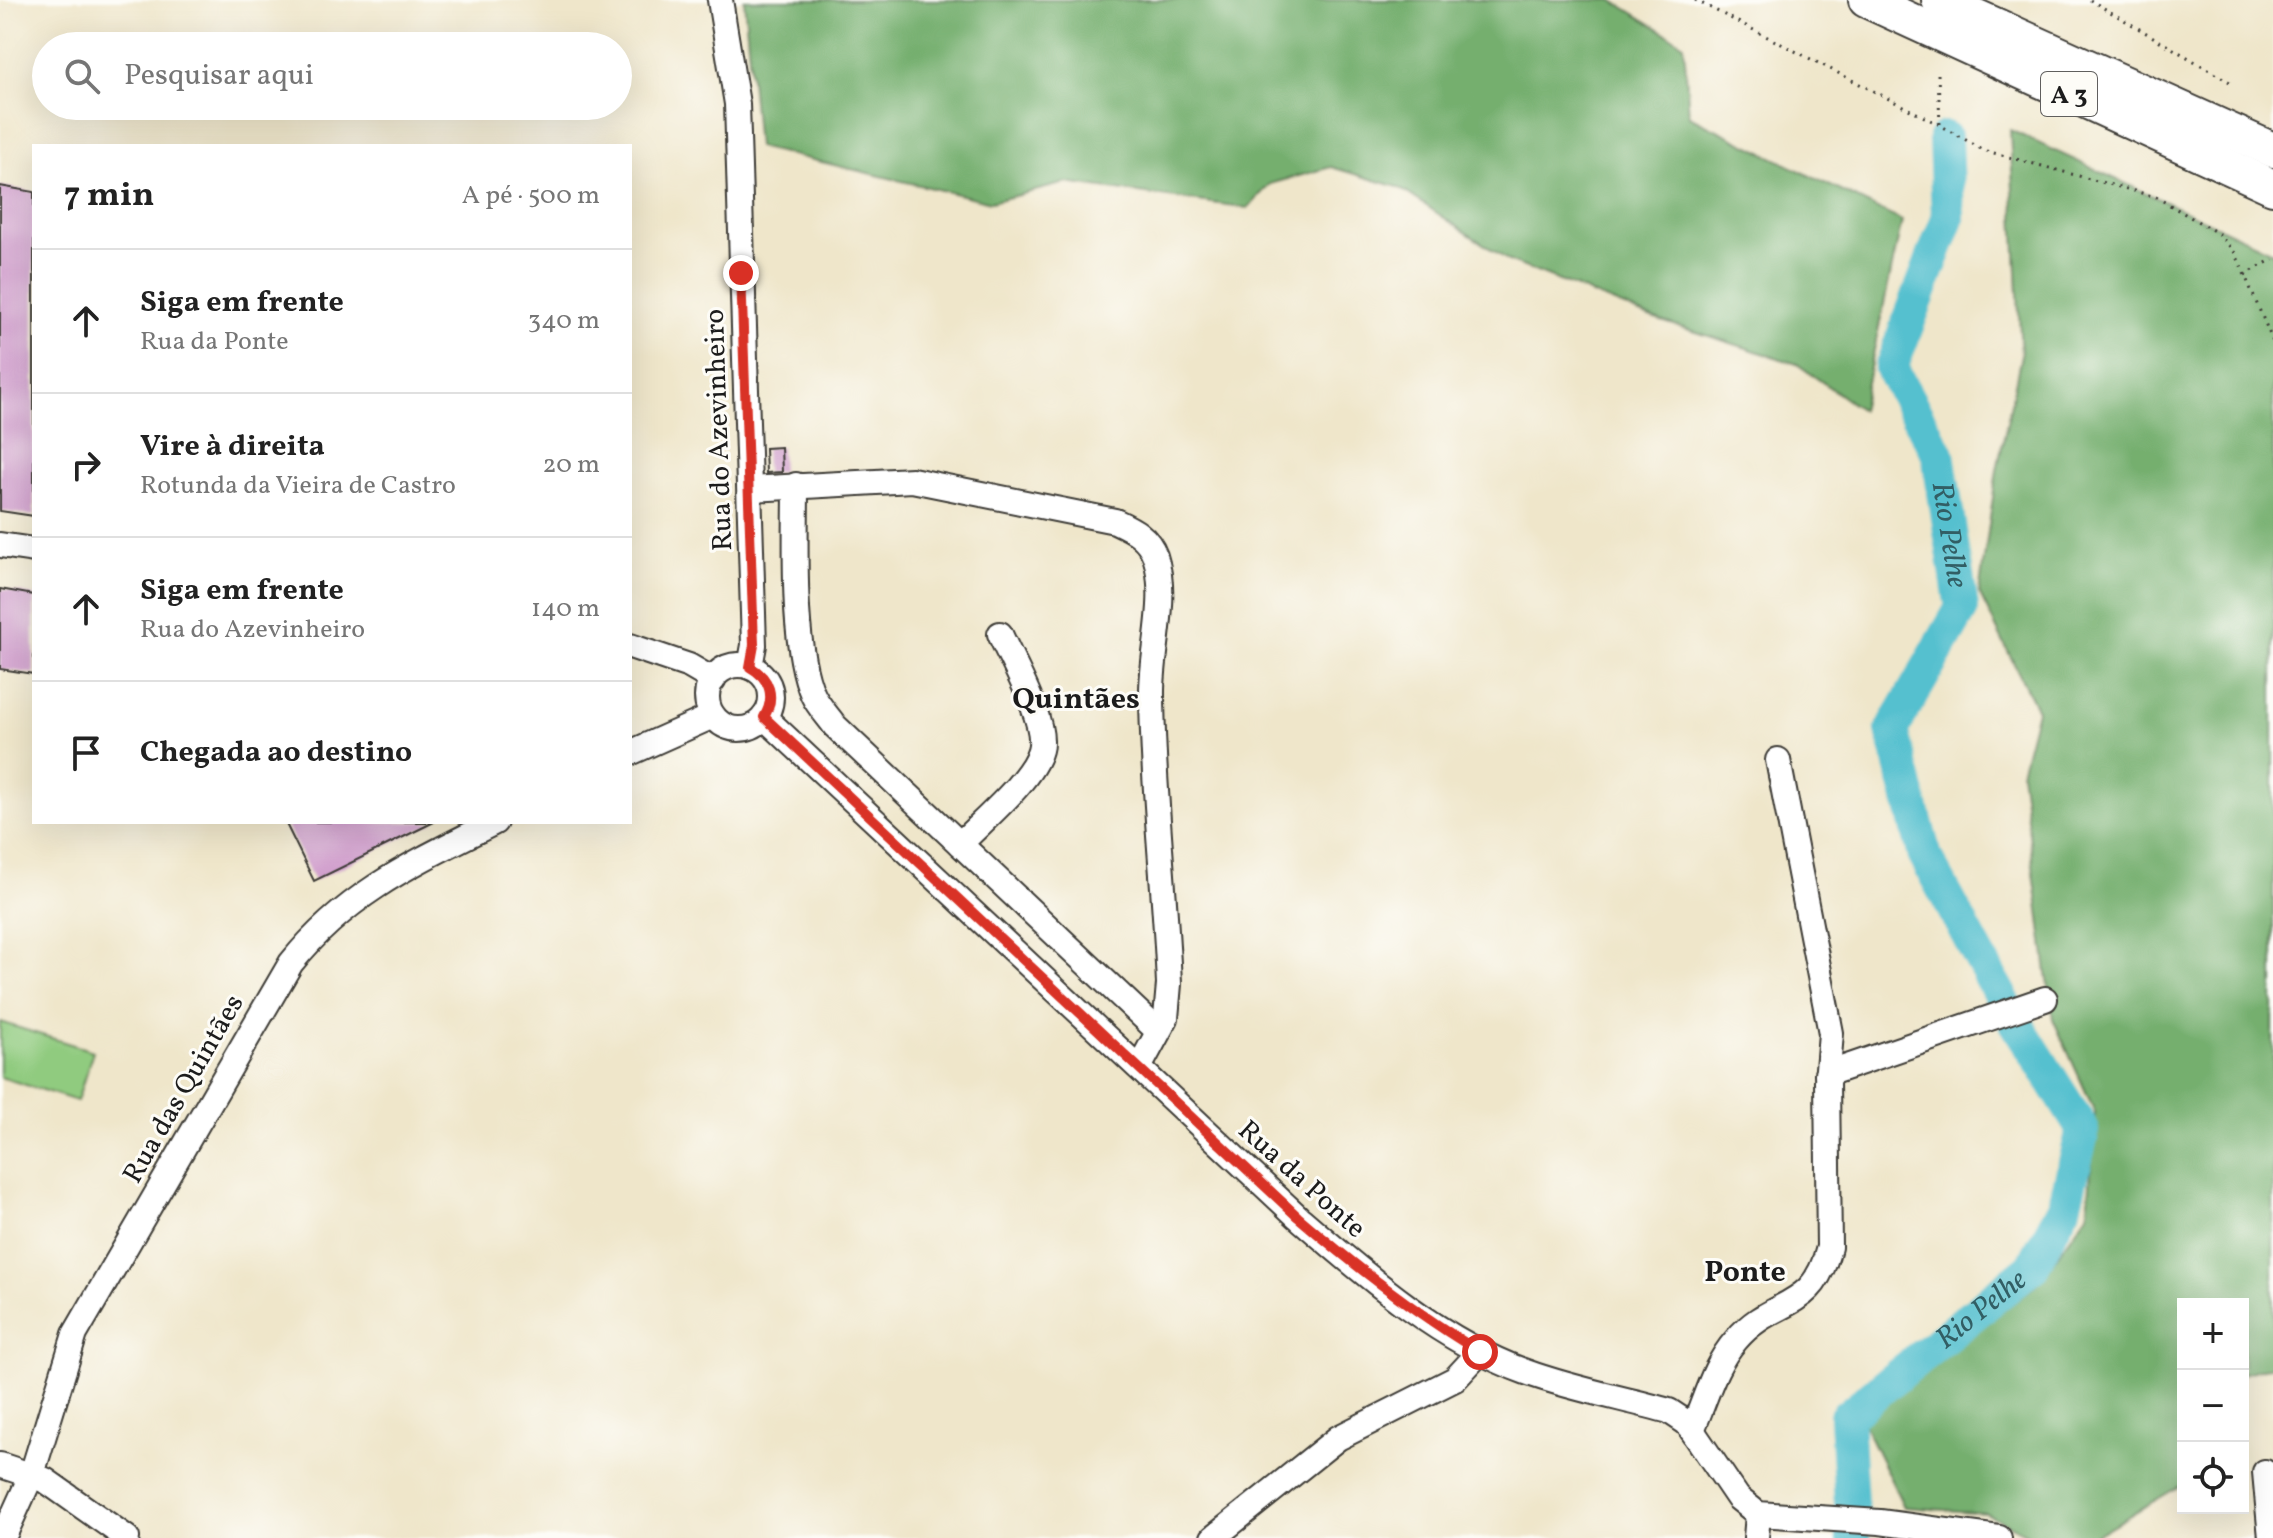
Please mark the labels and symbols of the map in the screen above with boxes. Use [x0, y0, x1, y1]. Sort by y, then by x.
road number: A 3 [2041, 72, 2097, 116]
route end [723, 255, 759, 291]
street label: Rua do Azevinheiro [696, 308, 743, 552]
water label: Rio Pelhe [1920, 479, 1978, 591]
district label: Quintães [1012, 679, 1140, 721]
street label: Rua das Quintães [114, 988, 254, 1191]
street label: Rua da Ponte [1229, 1112, 1374, 1248]
district label: Ponte [1704, 1252, 1786, 1294]
water label: Rio Pelhe [1927, 1260, 2037, 1360]
route start [1462, 1334, 1498, 1370]

